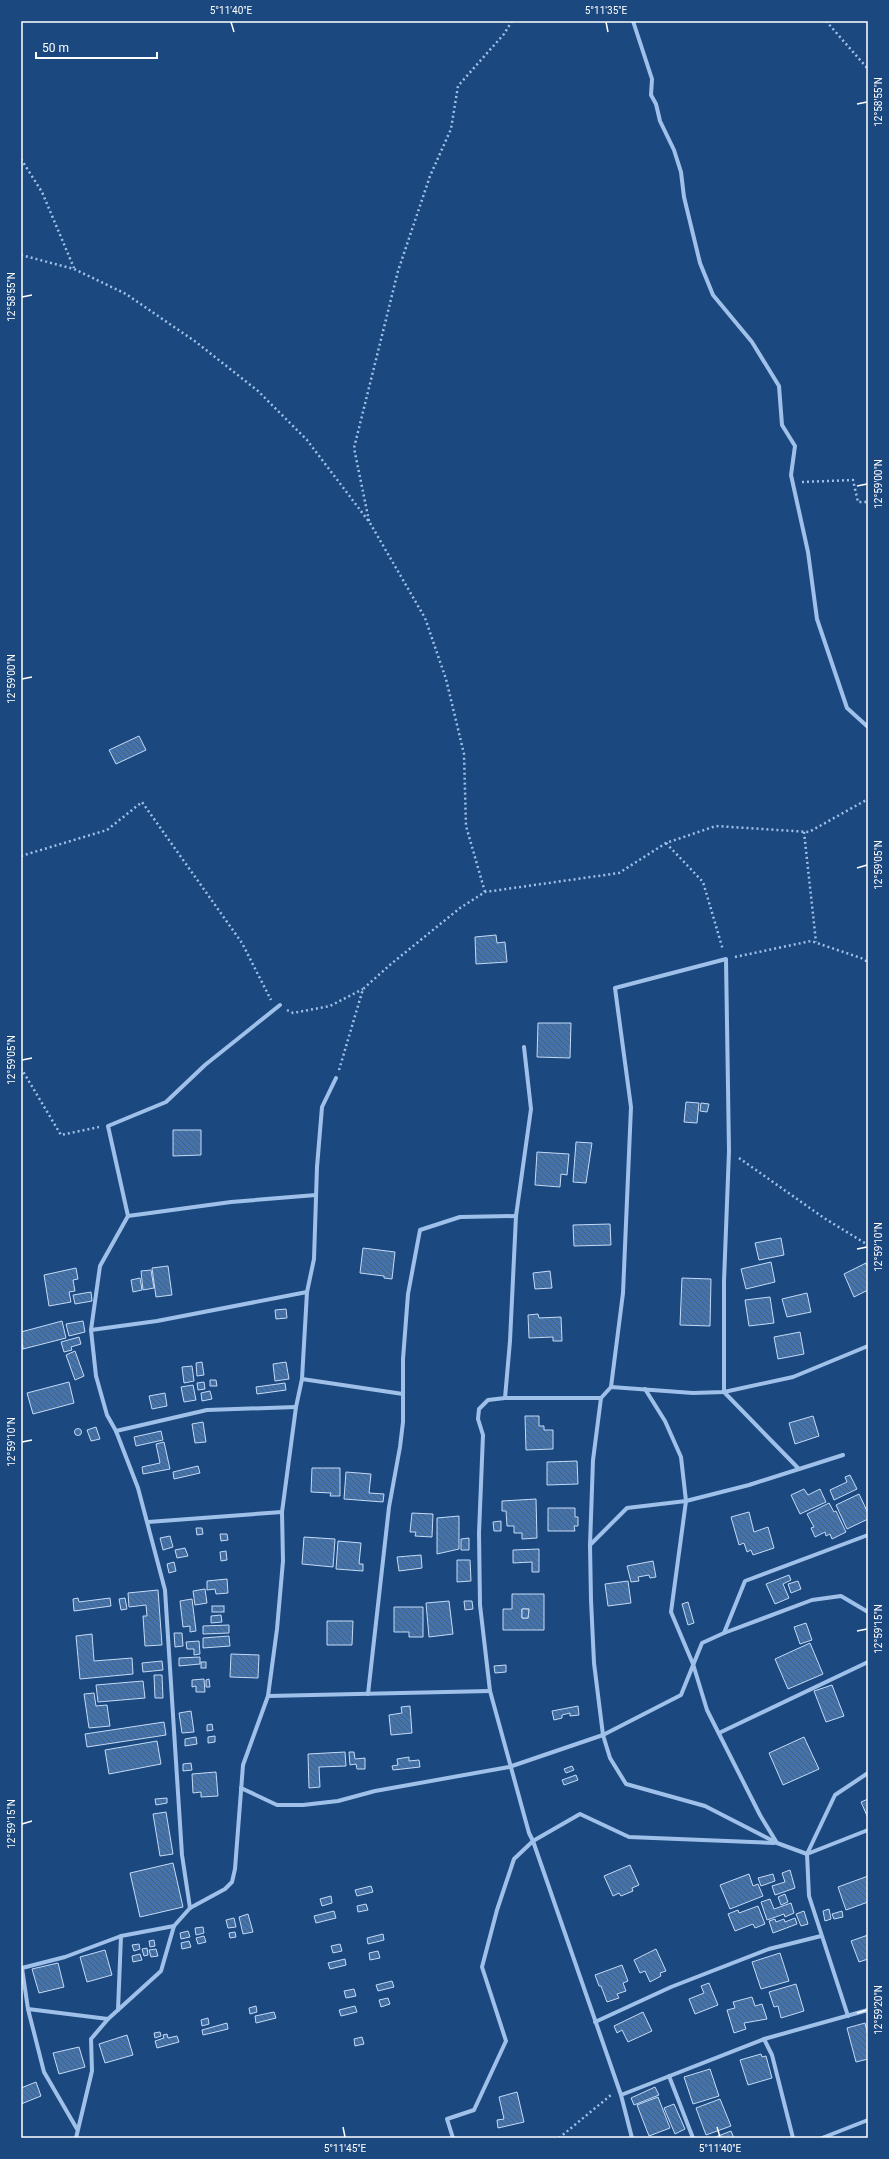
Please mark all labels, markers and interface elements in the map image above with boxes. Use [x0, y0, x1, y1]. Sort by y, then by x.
text: 5°11'40"E [210, 5, 253, 16]
text: 5°11'35"E [585, 5, 628, 16]
scale bar [36, 34, 157, 60]
text: 50 m [42, 41, 69, 55]
text: 12°58'55"N [873, 77, 884, 127]
text: 12°58'55"N [6, 272, 17, 322]
text: 12°59'00"N [873, 459, 884, 509]
text: 12°59'00"N [6, 654, 17, 704]
text: 12°59'05"N [873, 840, 884, 890]
text: 12°59'05"N [6, 1035, 17, 1085]
text: 12°59'10"N [873, 1222, 884, 1272]
text: 12°59'10"N [6, 1417, 17, 1467]
text: 12°59'15"N [873, 1604, 884, 1654]
text: 12°59'15"N [6, 1799, 17, 1849]
text: 12°59'20"N [873, 1985, 884, 2035]
text: 5°11'45"E [324, 2143, 367, 2154]
text: 5°11'40"E [699, 2143, 742, 2154]

